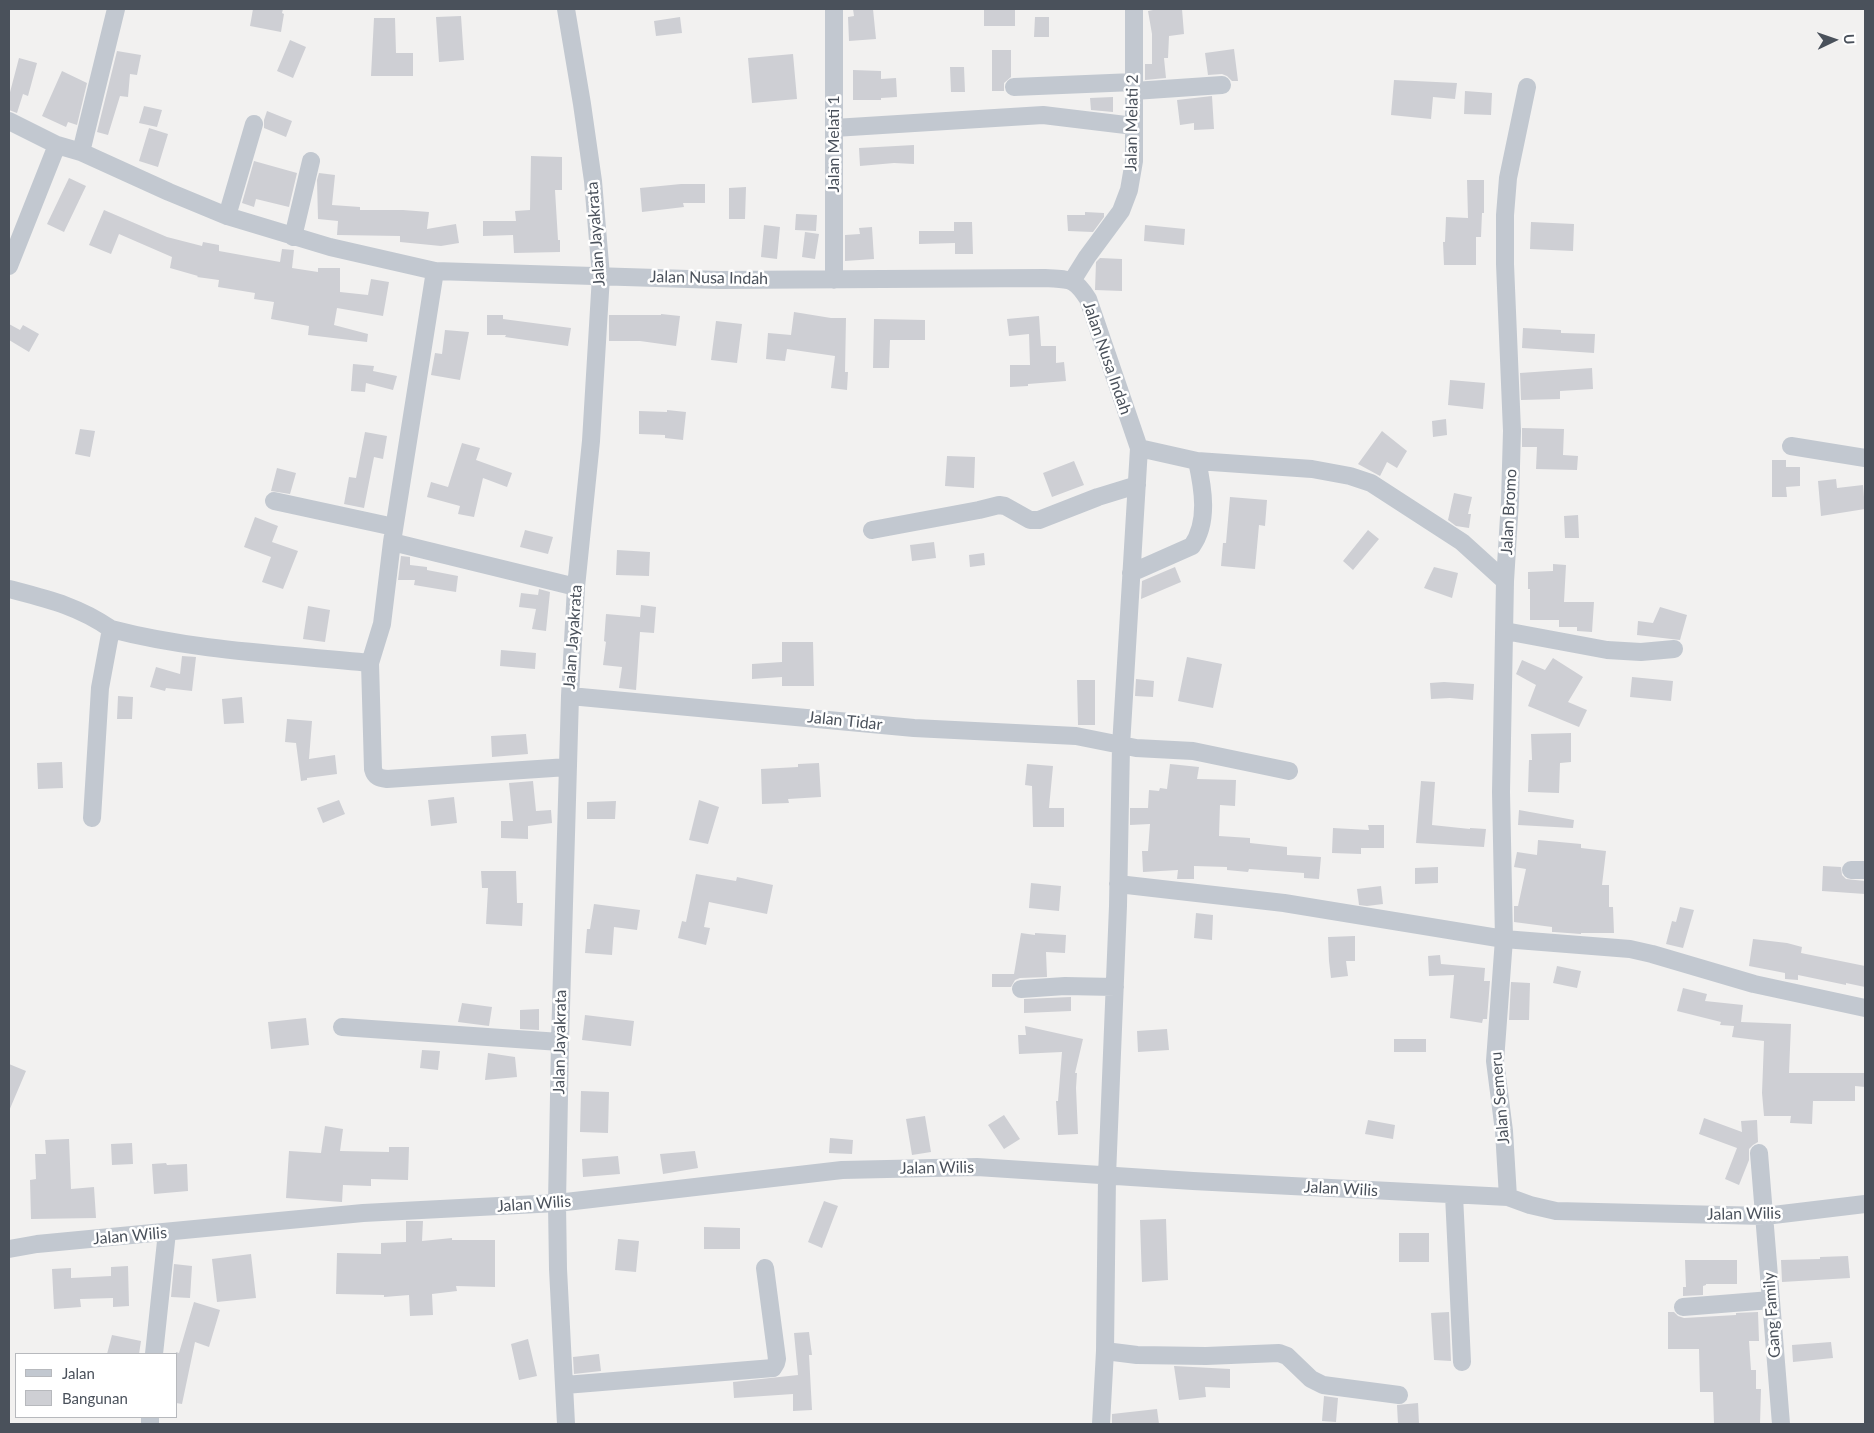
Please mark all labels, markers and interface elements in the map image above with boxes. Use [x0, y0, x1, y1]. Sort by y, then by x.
north arrow [1809, 15, 1859, 65]
text: U [1841, 34, 1858, 45]
street label: Jalan Melati 2 [1122, 74, 1142, 172]
street label: Jalan Melati 1 [824, 95, 844, 193]
street label: Jalan Jayakrata [583, 181, 609, 287]
street label: Jalan Nusa Indah [650, 267, 768, 289]
street label: Jalan Nusa Indah [1079, 299, 1135, 417]
street label: Jalan Bromo [1497, 469, 1521, 555]
street label: Jalan Jayakrata [560, 584, 586, 690]
street label: Jalan Tidar [807, 708, 883, 734]
street label: Jalan Jayakrata [549, 989, 571, 1095]
street label: Jalan Semeru [1486, 1051, 1514, 1145]
street label: Jalan Wilis [900, 1158, 974, 1178]
street label: Jalan Wilis [1304, 1177, 1378, 1201]
street label: Jalan Wilis [496, 1192, 572, 1216]
street label: Jalan Wilis [1707, 1204, 1781, 1224]
street label: Jalan Wilis [92, 1223, 168, 1249]
street label: Gang Family [1759, 1272, 1785, 1358]
legend [15, 1353, 178, 1418]
text: Jalan [62, 1364, 95, 1382]
text: Bangunan [62, 1389, 128, 1407]

